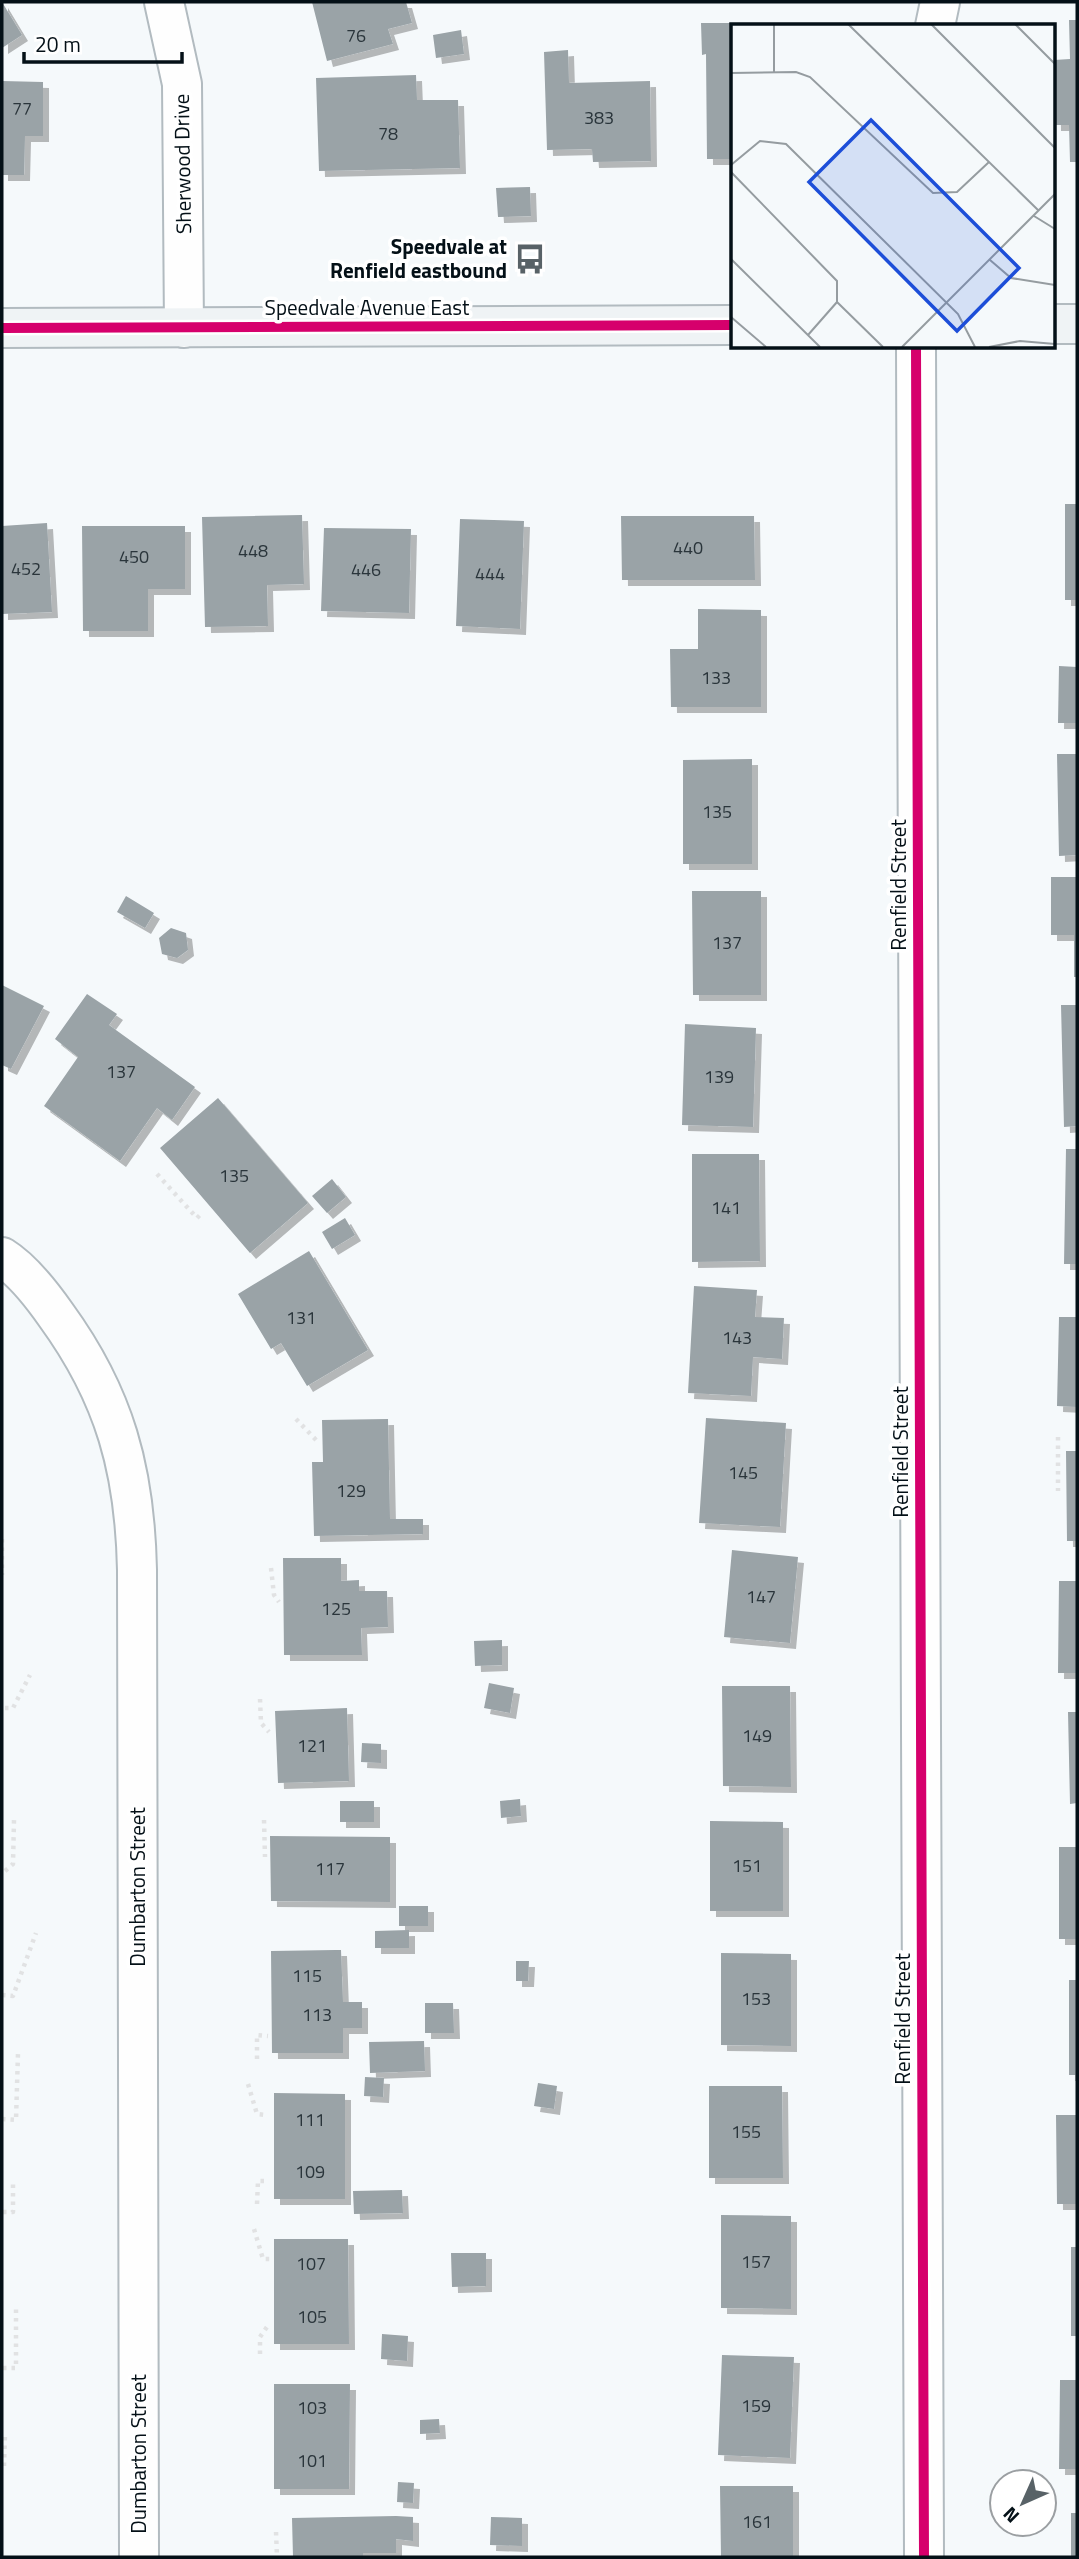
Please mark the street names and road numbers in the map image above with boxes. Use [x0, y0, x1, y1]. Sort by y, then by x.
street label: Sherwood Drive [165, 94, 199, 234]
street label: Speedvale Avenue East [265, 291, 470, 323]
street label: Renfield Street [882, 819, 914, 951]
street label: Renfield Street [884, 1386, 916, 1518]
street label: Dumbarton Street [121, 1807, 153, 1967]
street label: Renfield Street [886, 1953, 918, 2085]
street label: Dumbarton Street [122, 2374, 154, 2534]

